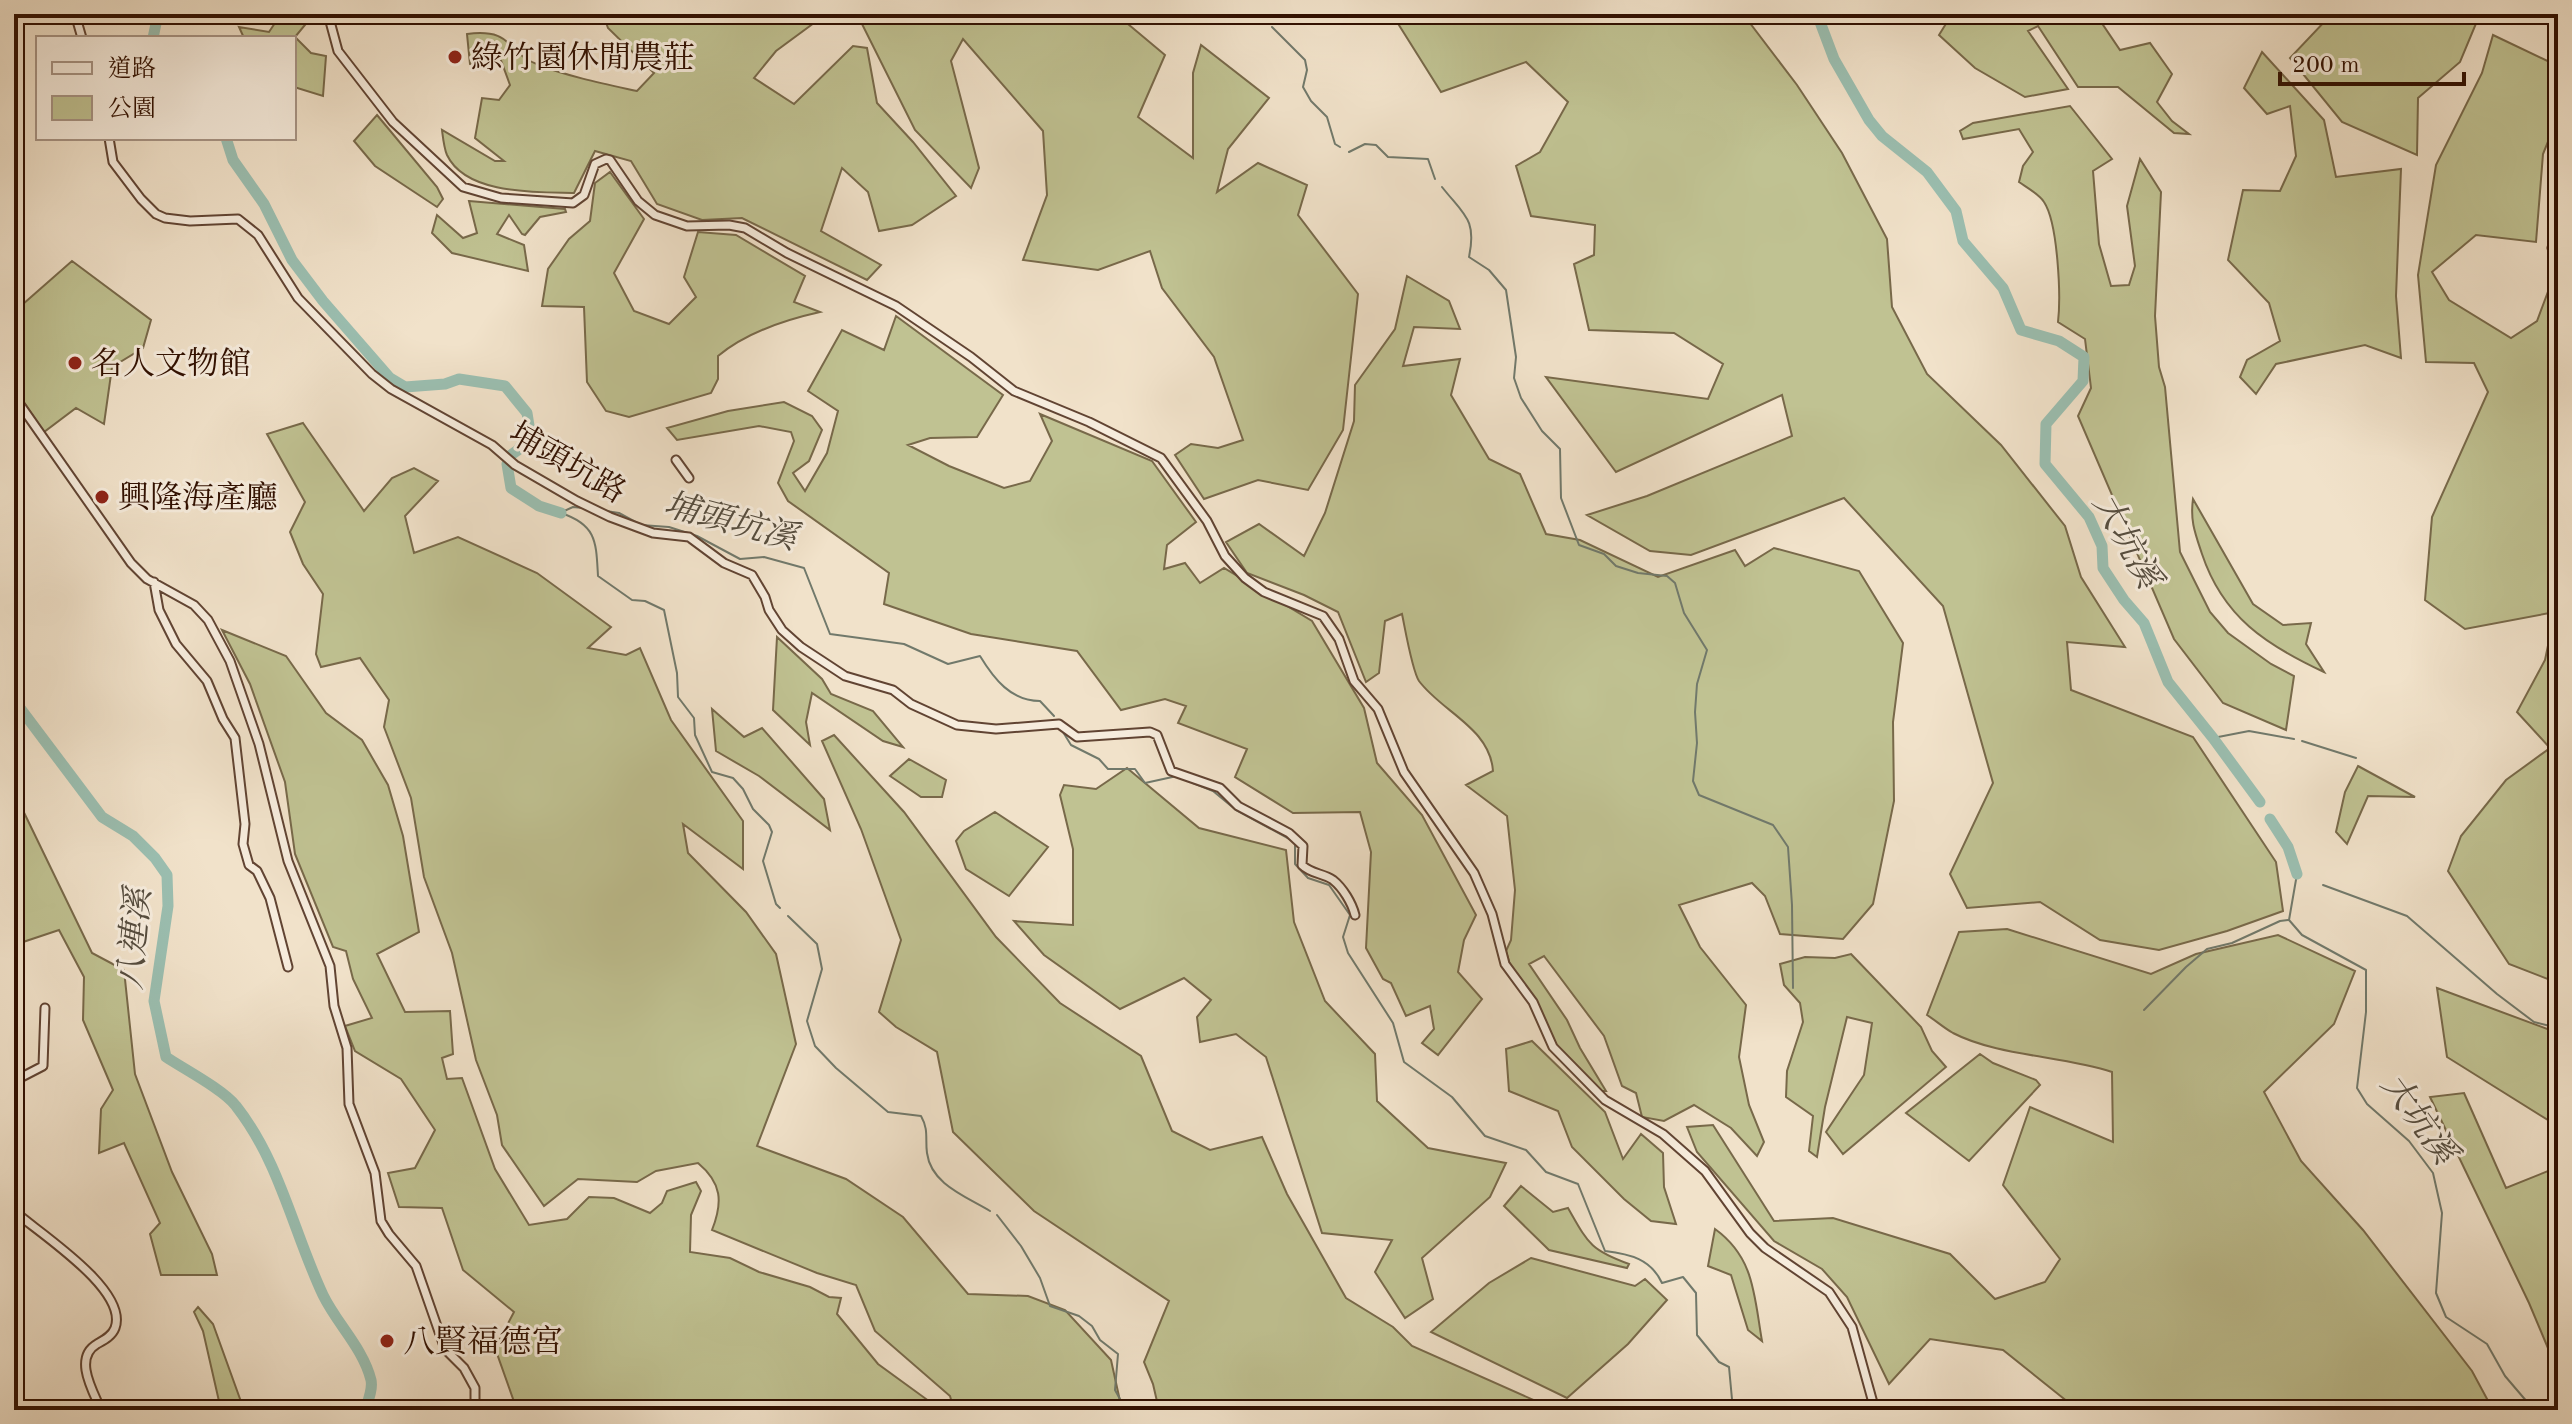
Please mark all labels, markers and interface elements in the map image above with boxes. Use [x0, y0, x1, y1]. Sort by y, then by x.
legend [36, 36, 296, 140]
scale bar [2280, 36, 2464, 86]
place label: 綠竹園休閒農莊 [471, 40, 695, 76]
marker: 綠竹園休閒農莊 [446, 48, 464, 66]
text: 200 m [2292, 54, 2360, 78]
text: 道路 [108, 55, 156, 82]
text: 公園 [108, 95, 156, 122]
place label: 名人文物館 [91, 346, 251, 382]
marker: 名人文物館 [66, 354, 84, 372]
street label: 埔頭坑路 [503, 416, 631, 510]
place label: 興隆海產廳 [118, 480, 278, 516]
water label: 埔頭坑溪 [660, 486, 805, 558]
water label: 大坑溪 [2086, 487, 2170, 598]
marker: 興隆海產廳 [93, 488, 111, 506]
water label: 八連溪 [112, 883, 158, 992]
water label: 大坑溪 [2374, 1067, 2466, 1174]
place label: 八賢福德宮 [403, 1325, 563, 1360]
marker: 八賢福德宮 [378, 1332, 396, 1350]

